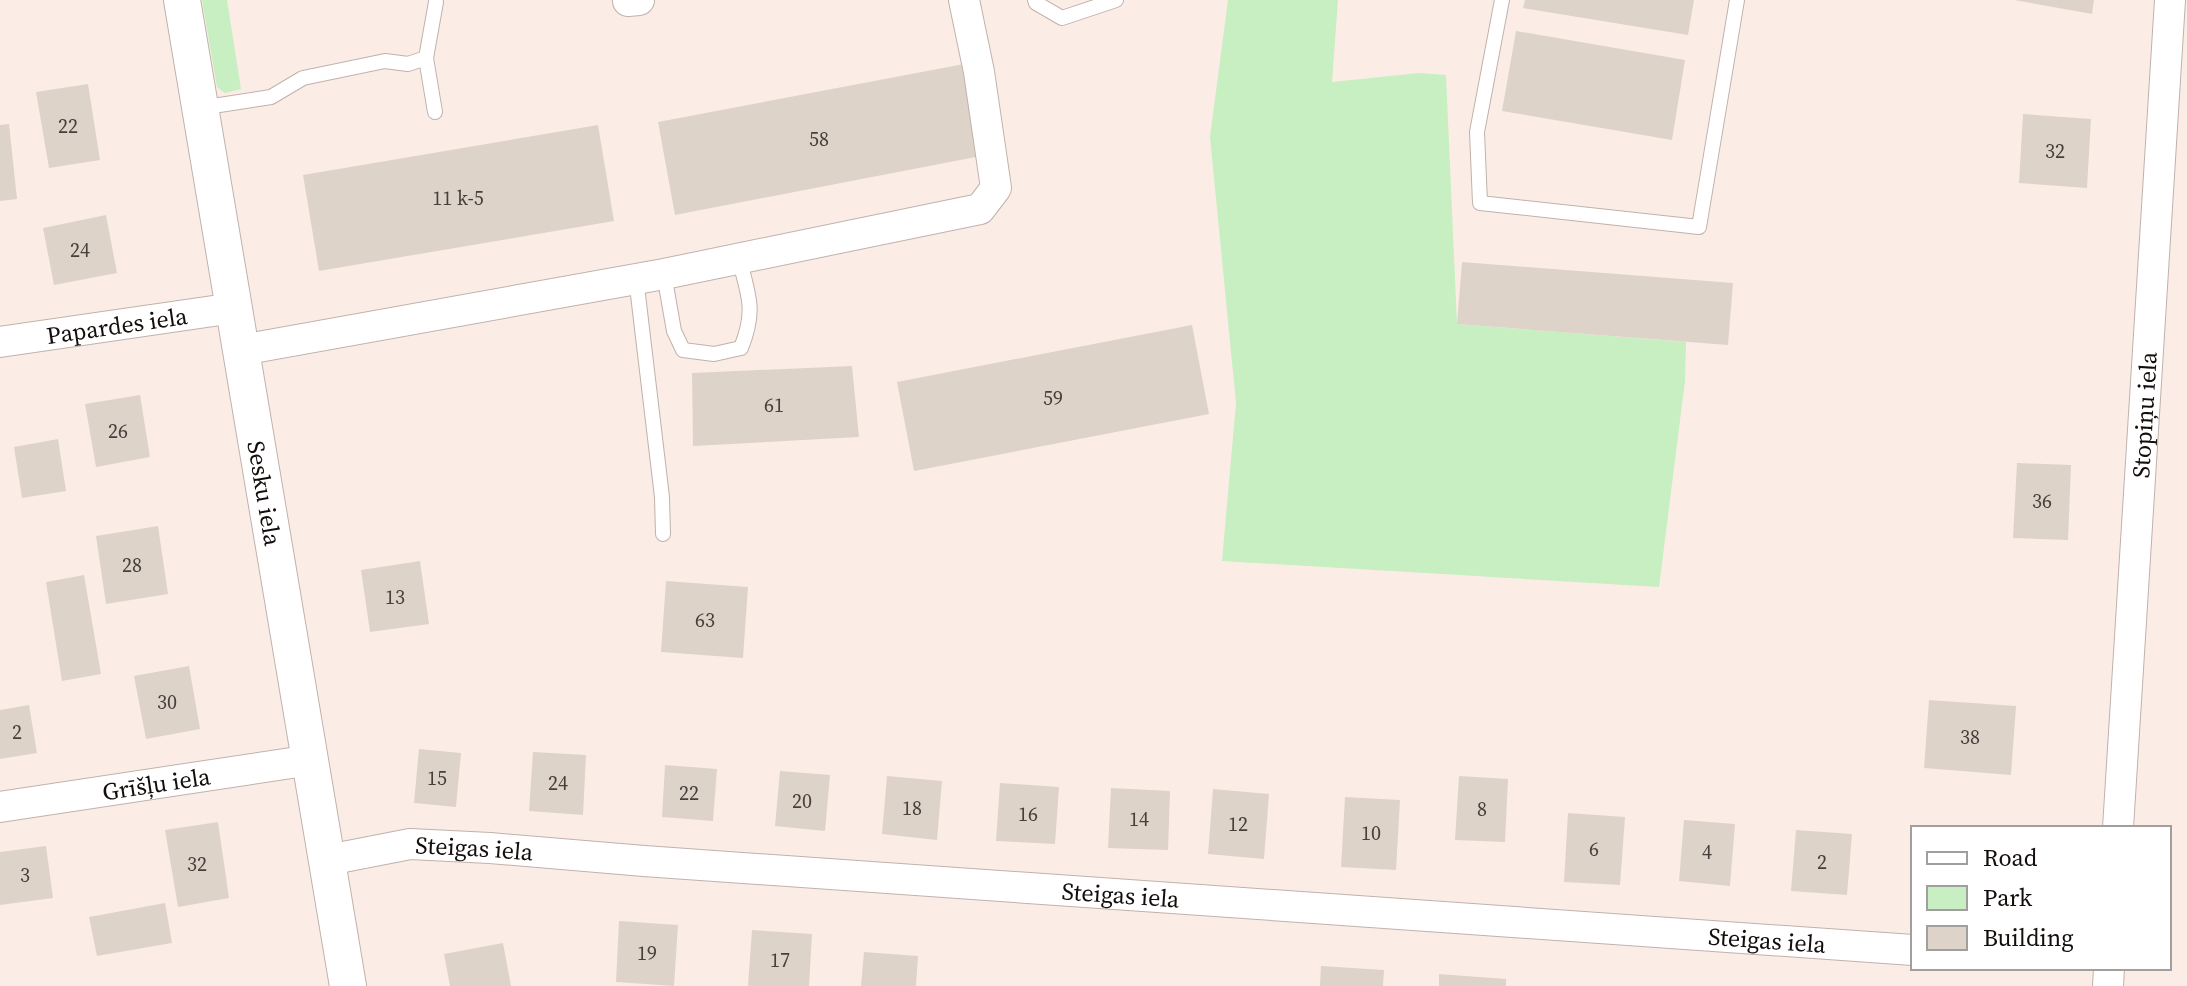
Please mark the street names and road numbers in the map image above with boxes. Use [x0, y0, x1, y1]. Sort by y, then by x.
street label: Papardes iela [44, 298, 190, 352]
street label: Stopiņu iela [2124, 350, 2164, 479]
street label: Sesku iela [240, 438, 290, 549]
street label: Grīšļu iela [100, 759, 213, 808]
street label: Steigas iela [415, 828, 535, 868]
street label: Steigas iela [1061, 874, 1181, 915]
street label: Steigas iela [1707, 919, 1828, 960]

